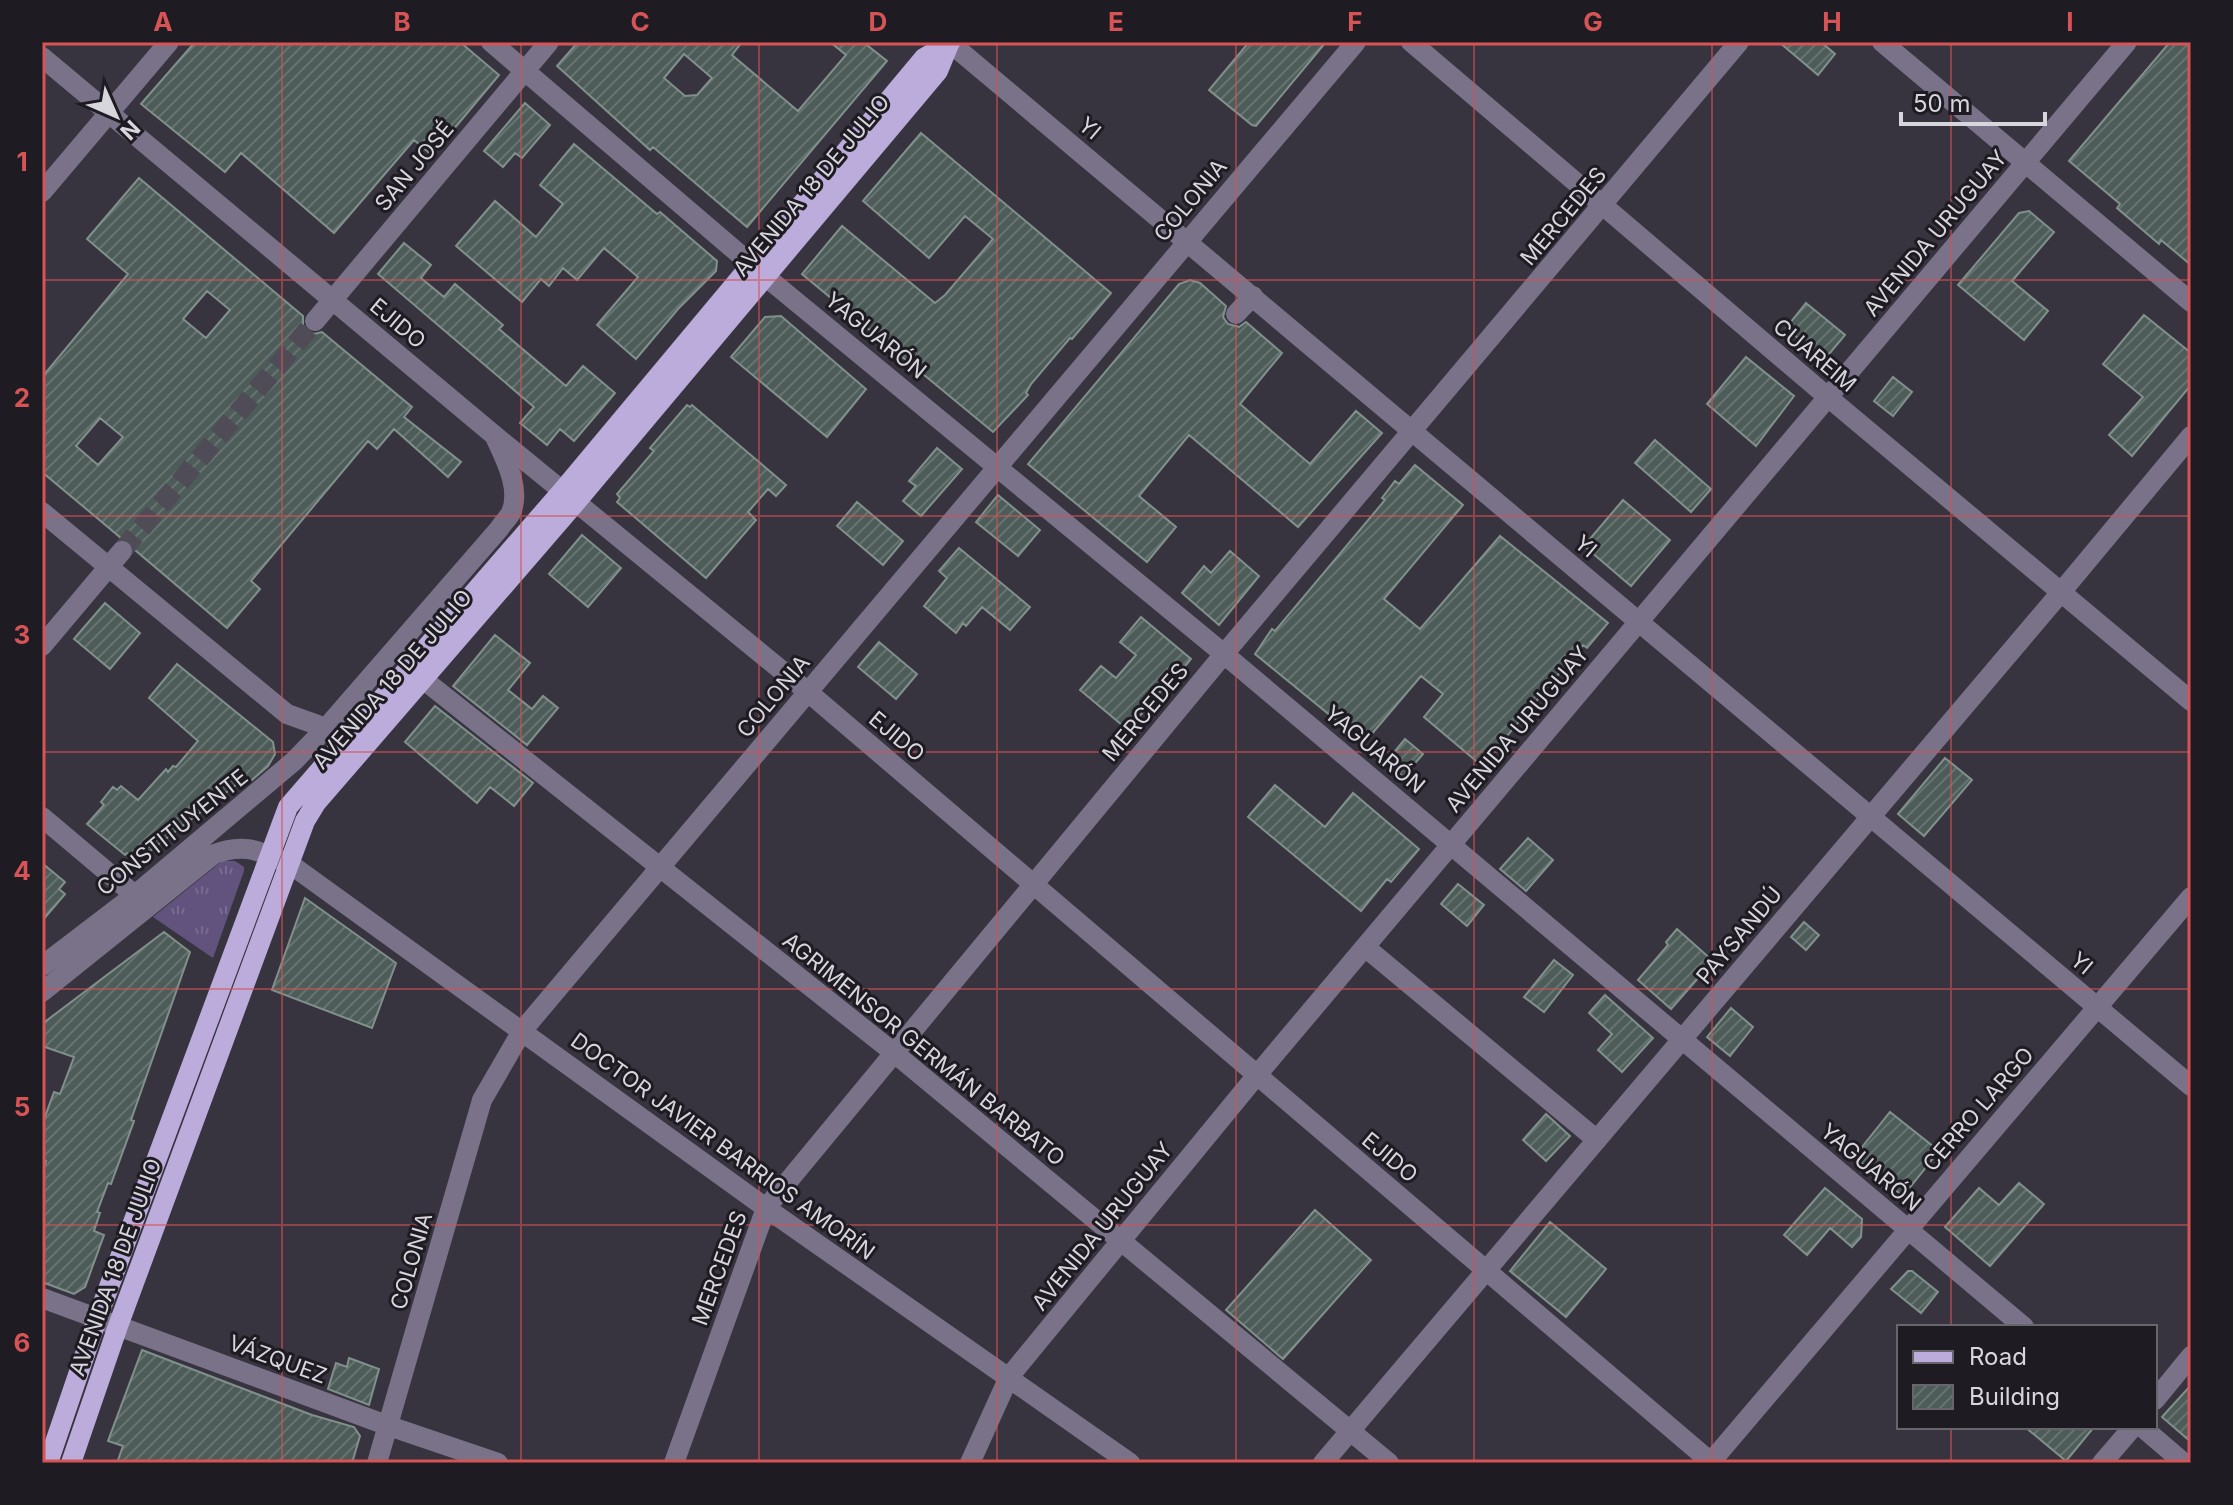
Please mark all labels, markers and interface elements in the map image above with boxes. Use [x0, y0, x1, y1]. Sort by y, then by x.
text: A [153, 6, 173, 37]
text: B [393, 6, 411, 37]
text: C [630, 6, 650, 37]
text: D [869, 6, 887, 37]
text: E [1108, 6, 1124, 37]
text: F [1347, 6, 1363, 37]
text: G [1583, 6, 1603, 37]
text: H [1822, 6, 1842, 37]
text: I [2066, 6, 2074, 37]
north arrow [76, 76, 156, 156]
scale bar [1901, 76, 2045, 126]
street label: AVENIDA 18 DE JULIO [727, 89, 895, 281]
text: 50 m [1913, 89, 1971, 118]
street label: YI [1074, 111, 1106, 145]
text: N [115, 115, 145, 145]
street label: SAN JOSÉ [369, 116, 459, 216]
street label: AVENIDA URUGUAY [1858, 145, 2012, 321]
text: 1 [16, 146, 28, 177]
street label: COLONIA [1148, 154, 1232, 246]
street label: MERCEDES [1515, 162, 1611, 270]
street label: YAGUARÓN [820, 286, 932, 384]
street label: EJIDO [365, 292, 431, 354]
street label: CUAREIM [1768, 313, 1862, 397]
text: 2 [14, 382, 30, 413]
street label: YI [1570, 529, 1602, 563]
street label: AVENIDA 18 DE JULIO [307, 584, 477, 774]
text: 3 [14, 619, 30, 650]
street label: AVENIDA URUGUAY [1440, 641, 1594, 817]
street label: COLONIA [731, 650, 815, 742]
street label: MERCEDES [1097, 658, 1193, 766]
street label: YAGUARÓN [1320, 700, 1430, 798]
street label: EJIDO [864, 705, 930, 767]
street label: CONSTITUYENTE [91, 763, 253, 901]
text: 4 [13, 855, 31, 886]
street label: PAYSANDÚ [1691, 881, 1787, 989]
street label: AGRIMENSOR GERMÁN BARBATO [778, 927, 1070, 1171]
street label: YI [2066, 946, 2098, 980]
street label: DOCTOR JAVIER BARRIOS AMORÍN [566, 1027, 880, 1265]
street label: CERRO LARGO [1917, 1042, 2039, 1176]
text: 5 [14, 1091, 30, 1122]
street label: YAGUARÓN [1816, 1118, 1926, 1216]
street label: EJIDO [1357, 1126, 1423, 1188]
street label: AVENIDA URUGUAY [1026, 1137, 1178, 1315]
street label: AVENIDA 18 DE JULIO [64, 1155, 166, 1379]
street label: MERCEDES [686, 1207, 752, 1329]
street label: COLONIA [385, 1210, 437, 1312]
legend [1897, 1325, 2157, 1429]
text: 6 [14, 1327, 30, 1358]
street label: VÁZQUEZ [226, 1329, 330, 1389]
text: Road [1969, 1342, 2027, 1371]
text: Building [1969, 1382, 2060, 1411]

